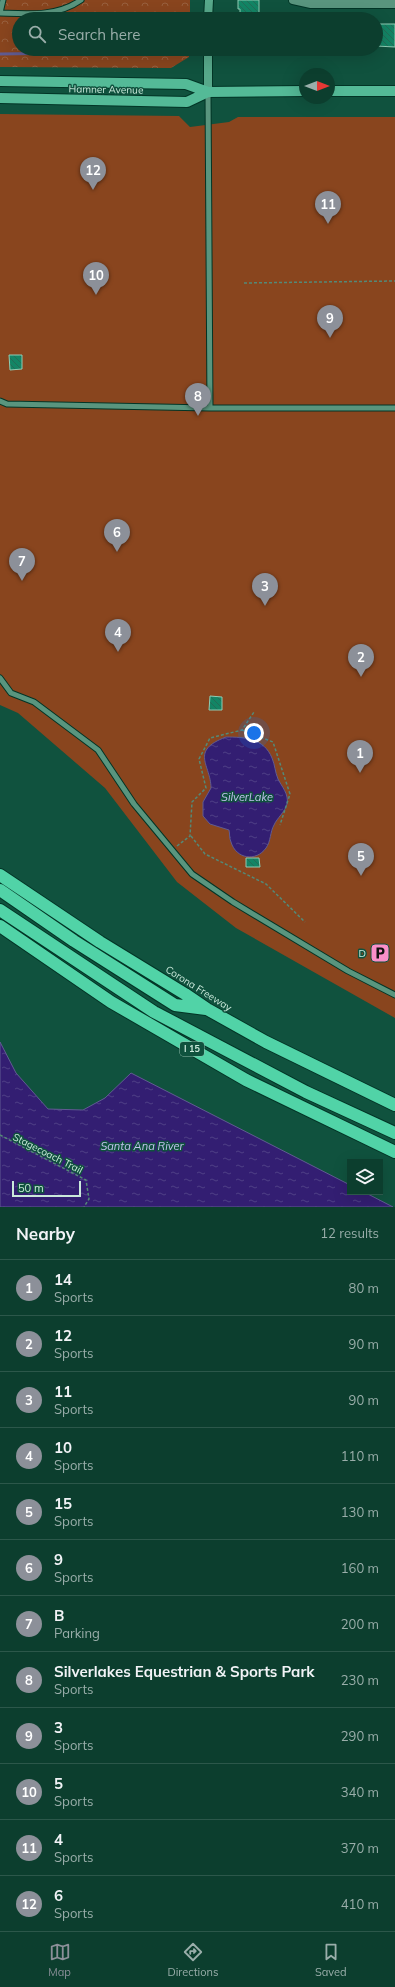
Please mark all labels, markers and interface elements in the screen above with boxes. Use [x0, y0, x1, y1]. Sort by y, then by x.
search box [12, 12, 383, 56]
icon: search [26, 23, 48, 45]
text: Search here [58, 25, 140, 44]
north arrow [299, 68, 335, 104]
street label: Hamner Avenue [68, 82, 144, 97]
pin: 12 [80, 157, 106, 190]
pin: 11 [315, 191, 341, 224]
pin: 10 [83, 262, 109, 295]
pin: 9 [317, 305, 343, 338]
pin: 8 [185, 383, 211, 416]
pin: 6 [104, 519, 130, 552]
pin: 7 [9, 548, 35, 581]
pin: 3 [252, 573, 278, 606]
pin: 4 [105, 619, 131, 652]
pin: 2 [348, 644, 374, 677]
your location [244, 723, 264, 743]
pin: 1 [347, 740, 373, 773]
water label: SilverLake [221, 790, 273, 804]
pin: 5 [348, 843, 374, 876]
parking icon: D [369, 942, 391, 964]
place label: D [359, 947, 366, 960]
street label: Corona Freeway [163, 963, 235, 1014]
road number: I 15 [180, 1042, 204, 1056]
street label: Stagecoach Trail [11, 1130, 85, 1177]
water label: Santa Ana River [100, 1139, 185, 1153]
map controls [347, 1159, 383, 1195]
button: layers [347, 1159, 383, 1195]
scale bar [12, 1179, 81, 1198]
text: 50 m [18, 1181, 44, 1195]
text: Nearby [16, 1223, 75, 1244]
text: 12 results [320, 1225, 379, 1241]
text: 14 [54, 1270, 72, 1289]
text: 1 [25, 1280, 33, 1296]
text: 80 m [349, 1280, 379, 1296]
text: Sports [54, 1289, 93, 1305]
text: 12 [54, 1326, 72, 1345]
text: 2 [25, 1336, 33, 1352]
text: 90 m [349, 1336, 379, 1352]
text: Sports [54, 1345, 93, 1361]
text: 11 [54, 1382, 72, 1401]
text: 3 [25, 1392, 33, 1408]
text: 90 m [349, 1392, 379, 1408]
text: Sports [54, 1401, 93, 1417]
text: 10 [54, 1438, 72, 1457]
text: 4 [25, 1448, 33, 1464]
text: 110 m [341, 1448, 379, 1464]
text: Sports [54, 1457, 93, 1473]
text: 15 [54, 1494, 72, 1513]
text: 5 [25, 1504, 33, 1520]
text: 130 m [341, 1504, 379, 1520]
text: Sports [54, 1513, 93, 1529]
text: 9 [54, 1550, 63, 1569]
text: 6 [25, 1560, 33, 1576]
text: 160 m [341, 1560, 379, 1576]
text: Sports [54, 1569, 93, 1585]
text: B [54, 1606, 64, 1625]
text: 7 [25, 1616, 33, 1632]
text: 200 m [341, 1616, 379, 1632]
text: Parking [54, 1625, 100, 1641]
text: Silverlakes Equestrian & Sports Park [54, 1662, 315, 1681]
text: 8 [25, 1672, 33, 1688]
text: 230 m [341, 1672, 379, 1688]
text: Sports [54, 1681, 93, 1697]
text: 3 [54, 1718, 63, 1737]
text: 9 [25, 1728, 33, 1744]
text: 290 m [341, 1728, 379, 1744]
text: Sports [54, 1737, 93, 1753]
text: 5 [54, 1774, 63, 1793]
text: 10 [21, 1784, 37, 1800]
text: 340 m [341, 1784, 379, 1800]
text: Sports [54, 1793, 93, 1809]
text: 4 [54, 1830, 63, 1849]
text: 11 [21, 1840, 37, 1856]
text: 370 m [341, 1840, 379, 1856]
text: Sports [54, 1849, 93, 1865]
text: 6 [54, 1886, 63, 1905]
text: 12 [21, 1896, 37, 1912]
text: 410 m [341, 1896, 379, 1912]
text: Sports [54, 1905, 93, 1921]
tab: Map [48, 1941, 71, 1979]
tab: Directions [168, 1941, 218, 1979]
tab: Saved [315, 1941, 347, 1979]

